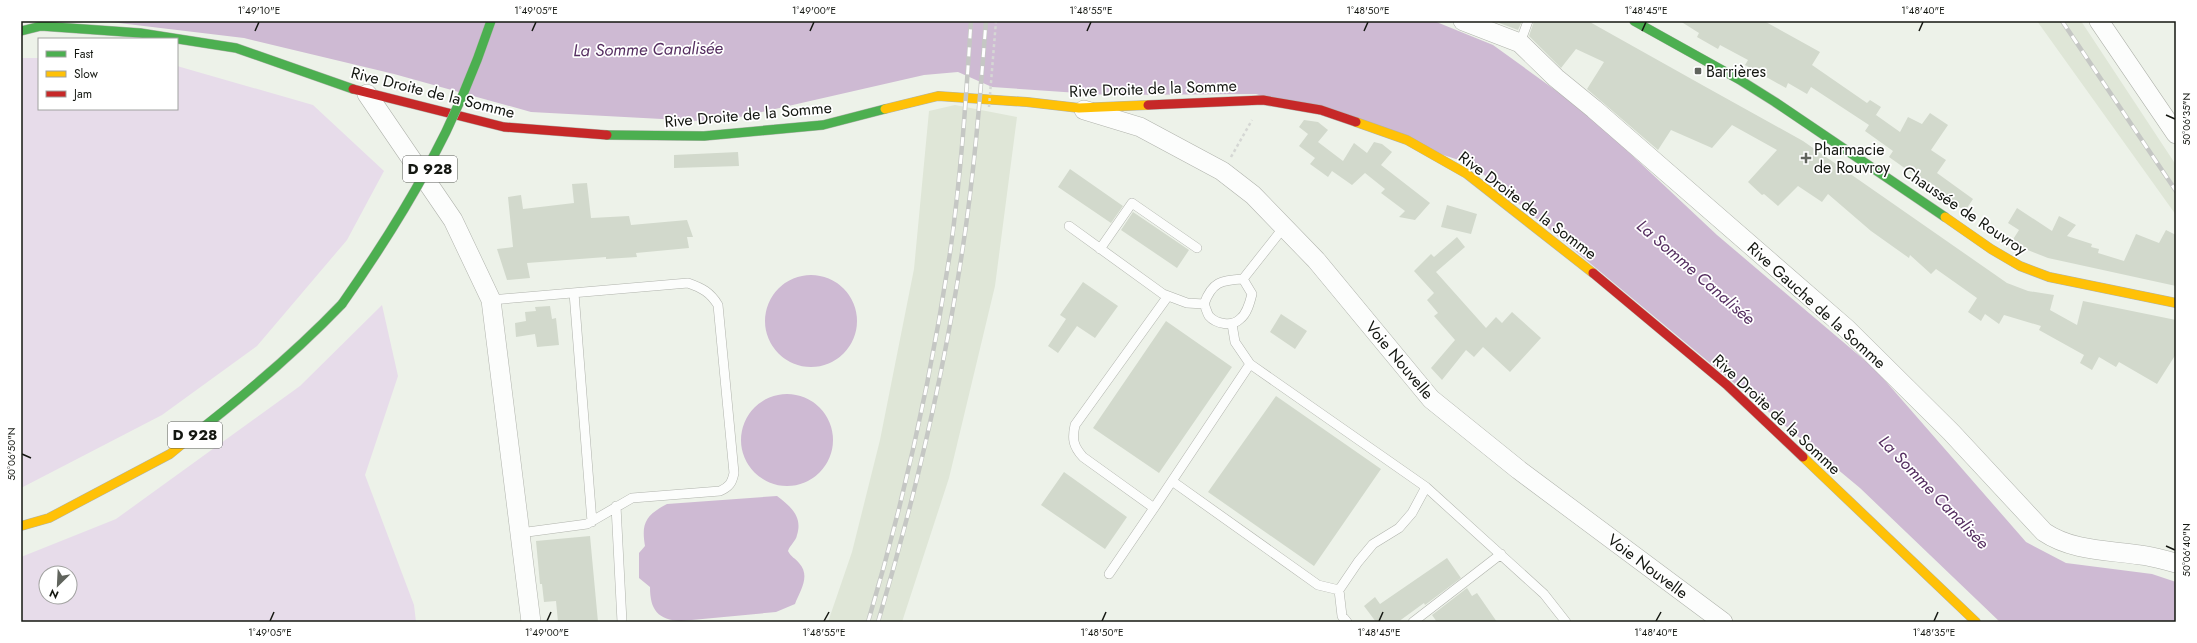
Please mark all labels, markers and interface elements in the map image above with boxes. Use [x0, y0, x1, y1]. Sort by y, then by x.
text: 1°49'10"E [238, 3, 280, 18]
text: 1°49'05"E [514, 3, 558, 18]
text: 1°49'00"E [792, 3, 836, 18]
text: 1°48'55"E [1070, 3, 1112, 18]
text: 1°48'50"E [1346, 3, 1390, 18]
text: 1°48'45"E [1624, 3, 1668, 18]
text: 1°48'40"E [1901, 3, 1945, 18]
water label: La Somme Canalisée [573, 36, 724, 62]
legend [38, 38, 178, 110]
text: Fast [74, 45, 93, 63]
place label: Barrières [1706, 60, 1766, 83]
street label: Rive Droite de la Somme [349, 61, 517, 124]
text: Slow [74, 65, 99, 83]
marker: Barrières [1693, 66, 1703, 76]
street label: Rive Droite de la Somme [1069, 74, 1237, 103]
text: Jam [72, 85, 92, 103]
text: 50°06'35"N [2179, 93, 2194, 145]
street label: Rive Droite de la Somme [663, 96, 833, 133]
place label: Pharmacie de Rouvroy [1814, 138, 1891, 179]
street label: Rive Droite de la Somme [1454, 146, 1602, 265]
marker: Pharmacie de Rouvroy [1801, 153, 1811, 163]
road number: D 928 [403, 156, 457, 182]
street label: Chaussée de Rouvroy [1898, 160, 2032, 261]
water label: La Somme Canalisée [1632, 214, 1761, 331]
street label: Rive Gauche de la Somme [1742, 237, 1891, 374]
street label: Voie Nouvelle [1360, 316, 1439, 404]
street label: Rive Droite de la Somme [1707, 349, 1846, 480]
road number: D 928 [168, 422, 222, 448]
text: 50°06'50"N [4, 427, 19, 481]
water label: La Somme Canalisée [1873, 430, 1995, 555]
text: 50°06'40"N [2179, 523, 2194, 577]
street label: Voie Nouvelle [1603, 529, 1693, 604]
north arrow [38, 565, 78, 605]
text: N [47, 585, 61, 603]
text: 1°49'05"E [248, 625, 292, 640]
text: 1°49'00"E [525, 625, 569, 640]
text: 1°48'55"E [803, 625, 845, 640]
text: 1°48'50"E [1080, 625, 1124, 640]
text: 1°48'45"E [1357, 625, 1401, 640]
text: 1°48'40"E [1634, 625, 1678, 640]
text: 1°48'35"E [1913, 625, 1955, 640]

